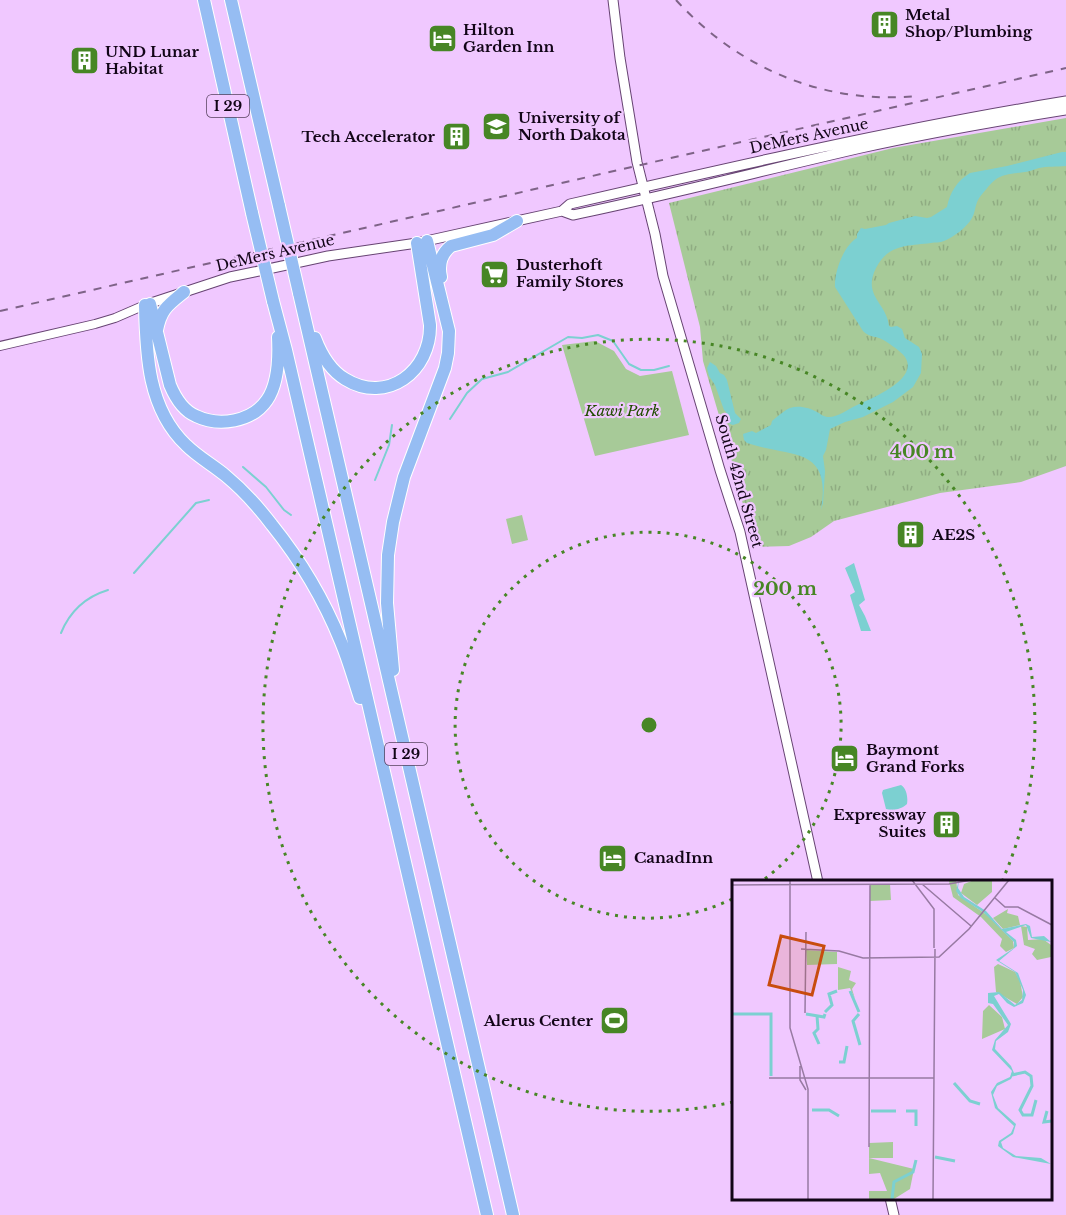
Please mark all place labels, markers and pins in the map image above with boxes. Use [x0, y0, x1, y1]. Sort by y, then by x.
place label: Metal Shop/Plumbing [905, 5, 1033, 41]
building icon: Metal Shop/Plumbing [868, 8, 900, 40]
place label: Hilton Garden Inn [463, 20, 555, 56]
hotel icon: Hilton Garden Inn [426, 23, 458, 55]
place label: UND Lunar Habitat [105, 42, 199, 78]
building icon: UND Lunar Habitat [68, 45, 100, 77]
place label: University of North Dakota [518, 108, 626, 144]
school or university icon: University of North Dakota [481, 111, 513, 143]
building icon: Tech Accelerator [440, 121, 472, 153]
place label: Tech Accelerator [302, 127, 436, 146]
place label: Dusterhoft Family Stores [516, 255, 624, 291]
supermarket icon: Dusterhoft Family Stores [479, 258, 511, 290]
building icon: AE2S [895, 519, 927, 551]
place label: AE2S [931, 525, 975, 544]
centre of rings [639, 715, 659, 735]
place label: Baymont Grand Forks [866, 740, 965, 776]
hotel icon: Baymont Grand Forks [829, 743, 861, 775]
place label: Expressway Suites [833, 805, 926, 841]
building icon: Expressway Suites [931, 808, 963, 840]
hotel icon: CanadInn [597, 842, 629, 874]
place label: CanadInn [634, 848, 713, 867]
sports icon: Alerus Center [598, 1005, 630, 1037]
place label: Alerus Center [483, 1011, 594, 1030]

